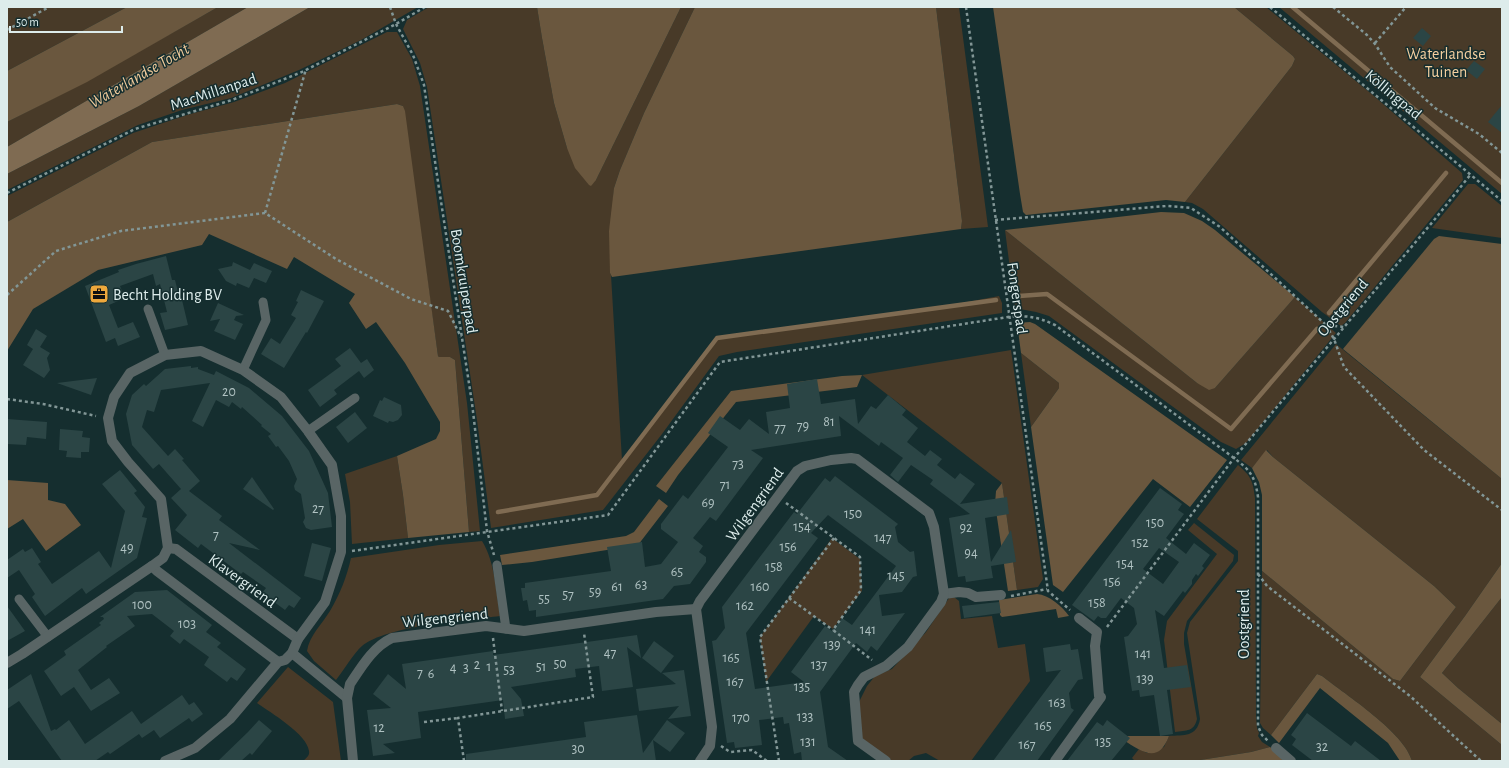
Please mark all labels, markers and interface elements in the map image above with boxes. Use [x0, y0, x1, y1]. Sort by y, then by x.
scale bar [10, 8, 122, 34]
text: 50 m [16, 16, 39, 28]
water label: Waterlandse Tocht [86, 40, 193, 111]
park label: Waterlandse Tuinen [1406, 46, 1486, 80]
street label: Köllingpad [1362, 67, 1424, 123]
street label: MacMillanpad [168, 70, 258, 113]
street label: Boomkruiperpad [448, 228, 480, 335]
street label: Fongerspad [1004, 261, 1030, 335]
street label: Oostgriend [1314, 276, 1371, 339]
office icon: Becht Holding BV [88, 283, 110, 305]
place label: Becht Holding BV [113, 287, 222, 303]
house number: 20 [222, 385, 236, 399]
house number: 81 [823, 415, 835, 429]
house number: 79 [797, 419, 809, 433]
house number: 77 [774, 421, 786, 435]
house number: 73 [732, 457, 744, 471]
street label: Wilgengriend [723, 465, 787, 544]
house number: 71 [720, 478, 730, 492]
house number: 69 [701, 496, 715, 510]
house number: 27 [312, 502, 324, 516]
house number: 150 [844, 507, 862, 521]
house number: 150 [1146, 516, 1164, 530]
house number: 154 [793, 520, 811, 534]
house number: 92 [960, 521, 972, 535]
house number: 7 [213, 528, 219, 542]
house number: 147 [874, 531, 892, 545]
house number: 152 [1131, 536, 1149, 550]
house number: 156 [779, 540, 797, 554]
house number: 49 [120, 541, 134, 555]
house number: 94 [964, 546, 978, 560]
street label: Klavergriend [205, 551, 279, 611]
house number: 154 [1116, 557, 1134, 571]
house number: 158 [765, 560, 783, 574]
house number: 65 [671, 565, 683, 579]
house number: 145 [887, 569, 905, 583]
house number: 156 [1103, 575, 1121, 589]
house number: 63 [635, 578, 647, 592]
house number: 61 [611, 580, 623, 594]
house number: 160 [751, 580, 769, 594]
house number: 59 [589, 585, 601, 599]
house number: 57 [562, 588, 574, 602]
street label: Oostgriend [1236, 589, 1252, 659]
house number: 55 [538, 592, 550, 606]
house number: 158 [1088, 596, 1106, 610]
house number: 100 [132, 598, 152, 612]
house number: 162 [736, 599, 754, 613]
street label: Wilgengriend [401, 606, 489, 630]
house number: 103 [178, 617, 196, 631]
house number: 141 [860, 623, 876, 637]
house number: 139 [823, 638, 841, 652]
house number: 47 [604, 646, 616, 660]
house number: 141 [1135, 647, 1151, 661]
house number: 165 [722, 651, 740, 665]
house number: 50 [553, 657, 567, 671]
house number: 2 [474, 658, 480, 672]
house number: 137 [811, 658, 827, 672]
house number: 1 [487, 660, 491, 674]
house number: 51 [536, 660, 546, 674]
house number: 4 [450, 661, 457, 675]
house number: 3 [463, 661, 469, 675]
house number: 53 [503, 663, 515, 677]
house number: 7 [417, 666, 423, 680]
house number: 6 [428, 667, 434, 681]
house number: 139 [1136, 672, 1154, 686]
house number: 167 [726, 675, 744, 689]
house number: 135 [794, 680, 810, 694]
house number: 163 [1048, 696, 1066, 710]
house number: 133 [797, 710, 813, 724]
house number: 170 [732, 711, 750, 725]
house number: 165 [1034, 719, 1052, 733]
house number: 12 [373, 721, 385, 735]
house number: 131 [800, 735, 816, 749]
house number: 135 [1095, 735, 1111, 749]
house number: 167 [1018, 738, 1036, 752]
house number: 32 [1316, 740, 1328, 754]
house number: 30 [571, 742, 585, 756]

